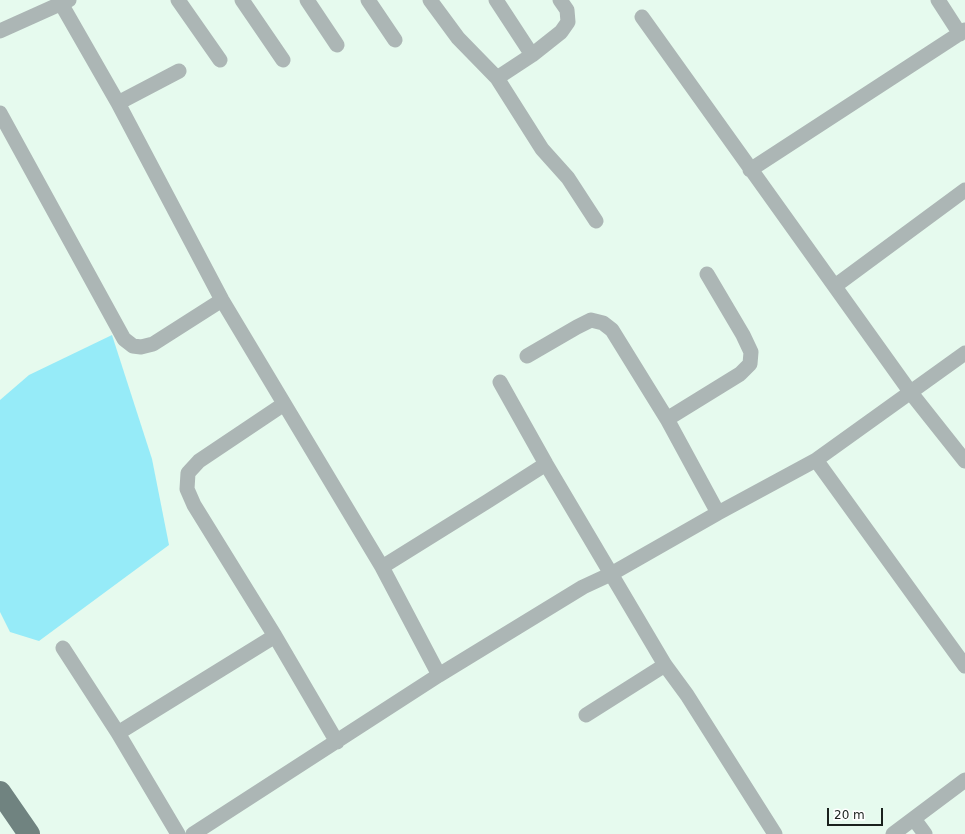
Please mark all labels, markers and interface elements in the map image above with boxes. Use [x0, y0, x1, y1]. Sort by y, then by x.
scale bar [829, 800, 885, 826]
text: 20 m [834, 808, 865, 822]

